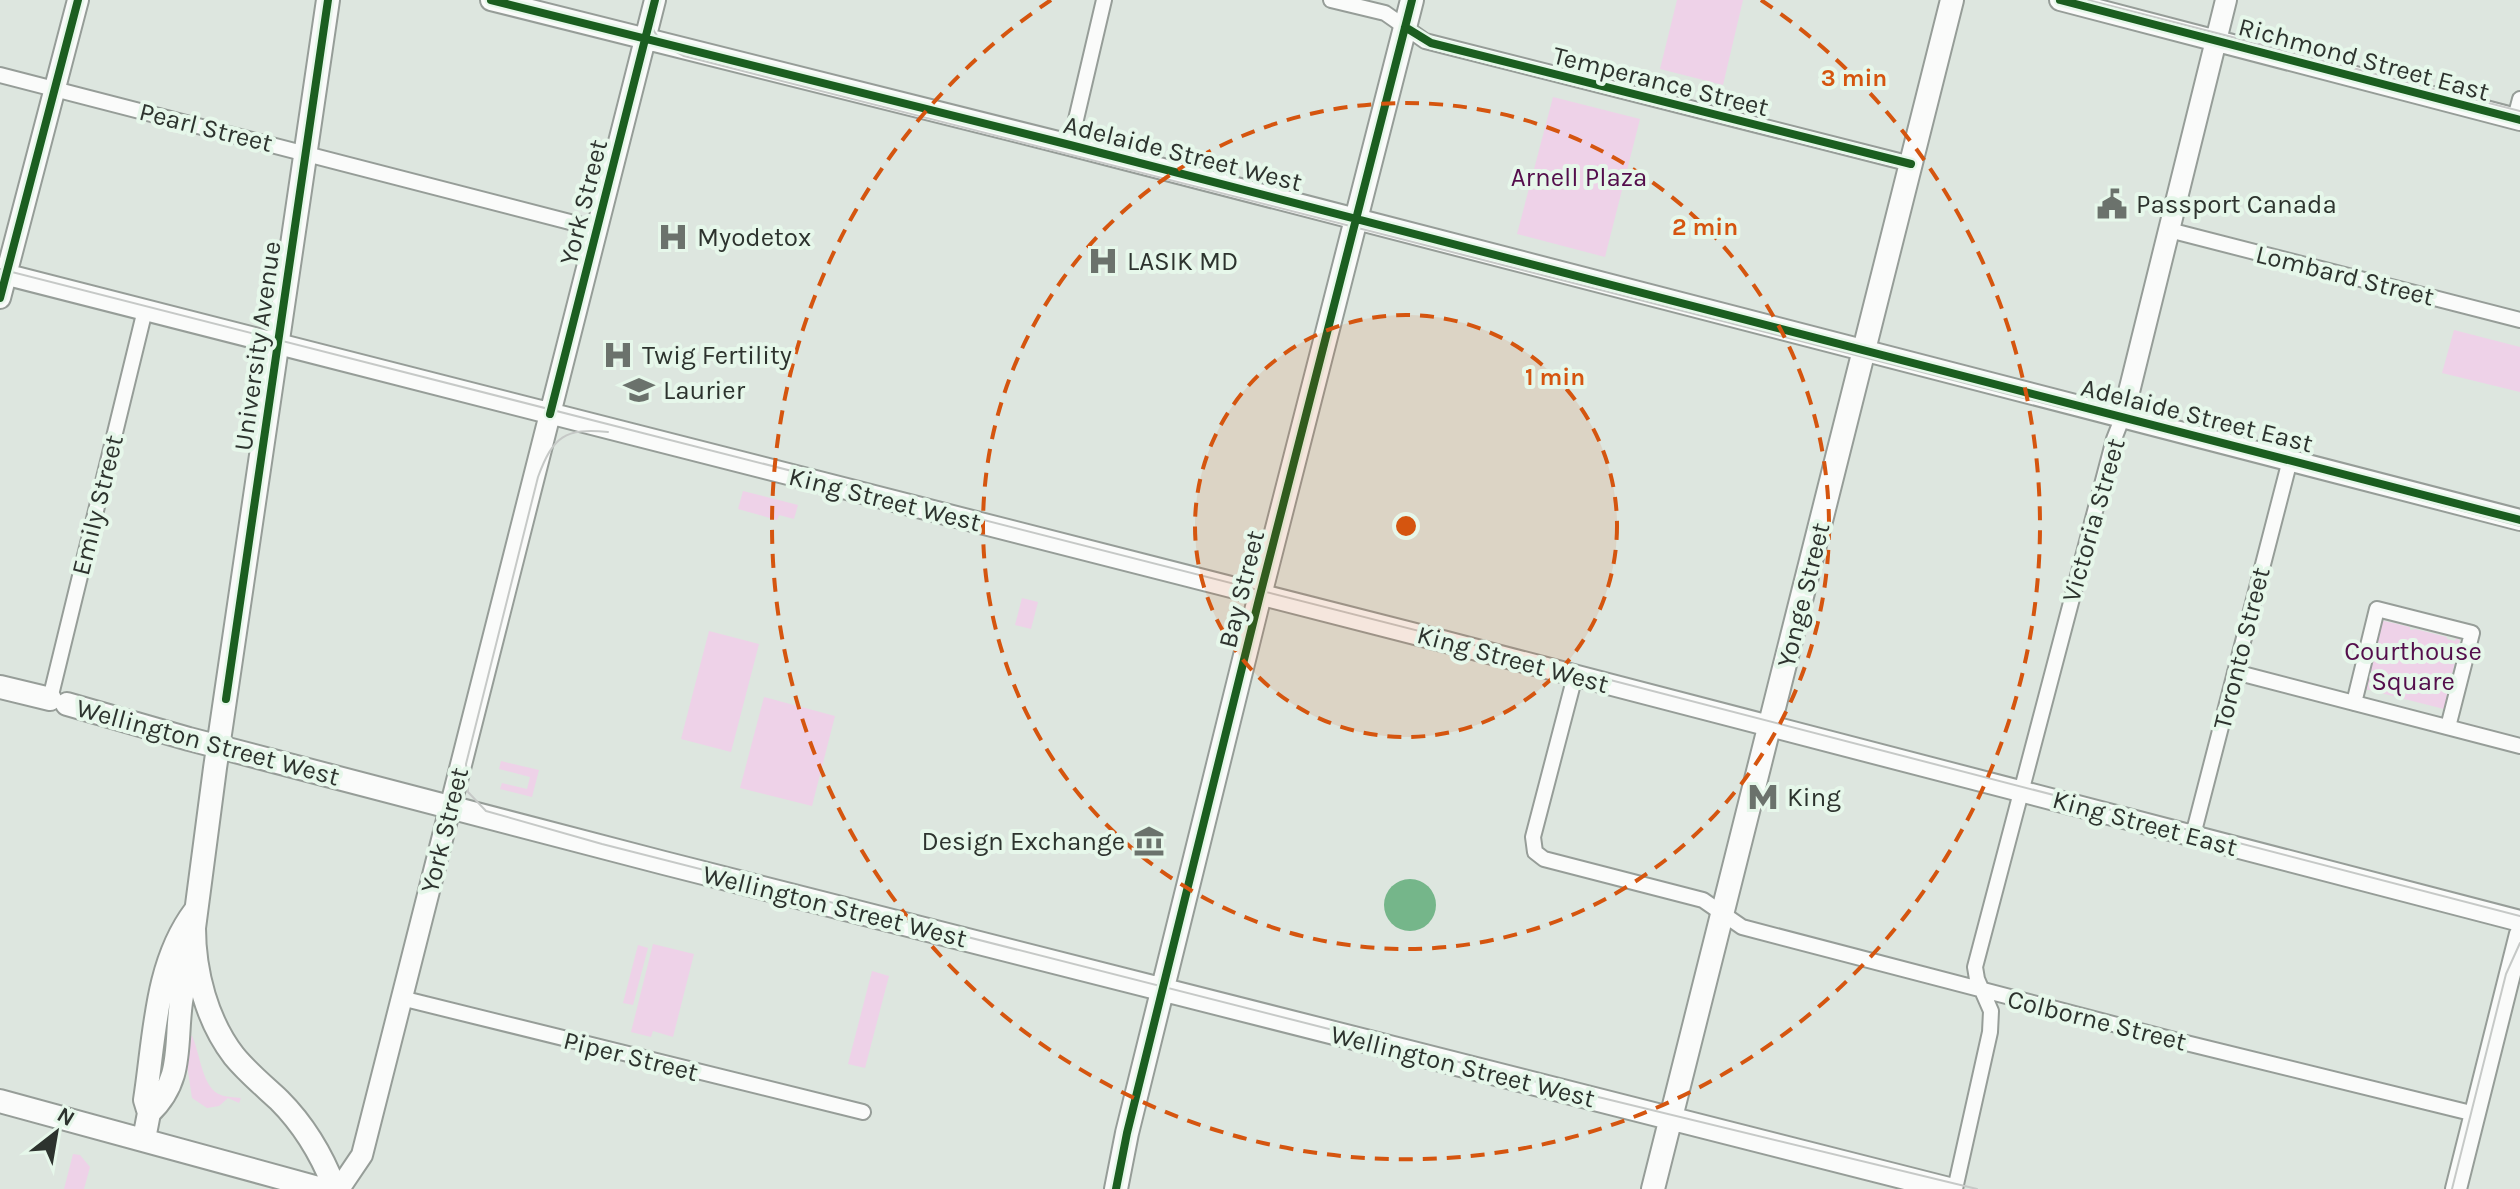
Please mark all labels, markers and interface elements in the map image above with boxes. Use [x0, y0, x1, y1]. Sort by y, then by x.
street label: Richmond Street East [2235, 11, 2493, 108]
street label: Temperance Street [1550, 40, 1772, 123]
text: 3 min [1821, 64, 1887, 92]
street label: Pearl Street [136, 96, 276, 159]
street label: Adelaide Street West [1060, 109, 1306, 198]
street label: York Street [553, 136, 614, 268]
park label: Arnell Plaza [1511, 162, 1647, 193]
public building icon: Passport Canada [2095, 187, 2129, 221]
place label: Passport Canada [2136, 189, 2337, 220]
text: 2 min [1672, 213, 1738, 241]
hospital icon: Myodetox [656, 220, 690, 254]
place label: Myodetox [697, 222, 811, 253]
street label: Lombard Street [2252, 238, 2438, 313]
street label: University Avenue [227, 239, 288, 453]
hospital icon: LASIK MD [1086, 244, 1120, 278]
place label: LASIK MD [1127, 246, 1238, 277]
hospital icon: Twig Fertility [601, 338, 635, 372]
place label: Twig Fertility [642, 340, 792, 371]
text: 1 min [1525, 363, 1585, 391]
street label: Adelaide Street East [2078, 372, 2316, 459]
school or university icon: Laurier [622, 373, 656, 407]
place label: Laurier [663, 375, 746, 406]
street label: Emily Street [65, 431, 130, 579]
street label: Victoria Street [2055, 435, 2132, 606]
street label: King Street West [786, 461, 984, 538]
centre of rings [1392, 512, 1420, 540]
street label: Yonge Street [1771, 519, 1836, 671]
street label: Bay Street [1212, 527, 1271, 651]
street label: Toronto Street [2206, 564, 2277, 732]
street label: King Street West [1414, 619, 1612, 700]
park label: Courthouse Square [2344, 636, 2482, 697]
street label: Wellington Street West [73, 692, 343, 793]
street label: York Street [414, 764, 475, 896]
metro station icon: King [1746, 780, 1780, 814]
place label: King [1787, 782, 1841, 813]
street label: King Street East [2049, 784, 2241, 863]
museum icon: Design Exchange [1132, 824, 1166, 858]
place label: Design Exchange [921, 826, 1125, 857]
street label: Wellington Street West [700, 859, 970, 954]
street label: Colborne Street [2004, 983, 2190, 1058]
street label: Wellington Street West [1328, 1019, 1598, 1114]
street label: Piper Street [560, 1025, 702, 1088]
north arrow [16, 1093, 96, 1173]
text: N [52, 1102, 79, 1132]

